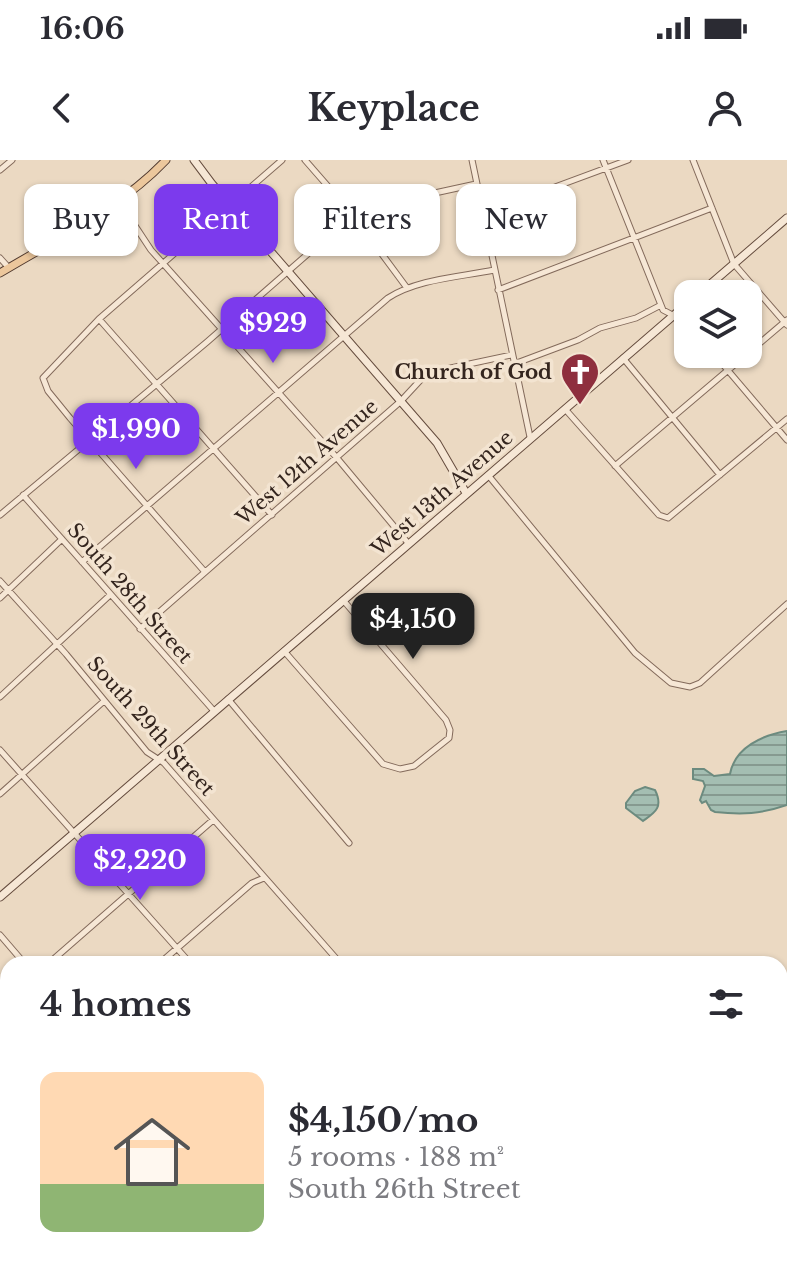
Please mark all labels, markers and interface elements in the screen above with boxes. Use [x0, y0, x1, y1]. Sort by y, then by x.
text: 16:06 [40, 10, 125, 47]
icon: back [40, 86, 84, 130]
text: Keyplace [307, 86, 480, 131]
icon: person [703, 86, 747, 130]
chip: Buy [24, 184, 138, 256]
chip: Rent [154, 184, 278, 256]
chip: Filters [294, 184, 440, 256]
chip: New [456, 184, 576, 256]
map controls [674, 280, 762, 368]
button: layers [674, 280, 762, 368]
pin: $929 [226, 297, 320, 365]
text: $929 [239, 307, 307, 339]
church icon: Church of God [559, 351, 601, 406]
place label: Church of God [394, 360, 552, 384]
street label: West 12th Avenue [231, 394, 383, 531]
pin: $1,990 [71, 403, 201, 471]
text: $1,990 [91, 413, 181, 445]
street label: West 13th Avenue [366, 425, 518, 562]
street label: South 28th Street [63, 518, 198, 668]
pin: $4,150 [348, 593, 478, 661]
text: $4,150 [369, 603, 457, 635]
street label: South 29th Street [82, 652, 220, 801]
pin: $2,220 [75, 834, 205, 902]
text: $2,220 [93, 844, 187, 876]
icon: filters [704, 982, 748, 1026]
text: 4 homes [40, 983, 192, 1025]
text: $4,150/mo [288, 1099, 478, 1141]
icon: home [104, 1104, 200, 1200]
text: 5 rooms · 188 m² [288, 1141, 504, 1173]
text: South 26th Street [288, 1173, 521, 1205]

